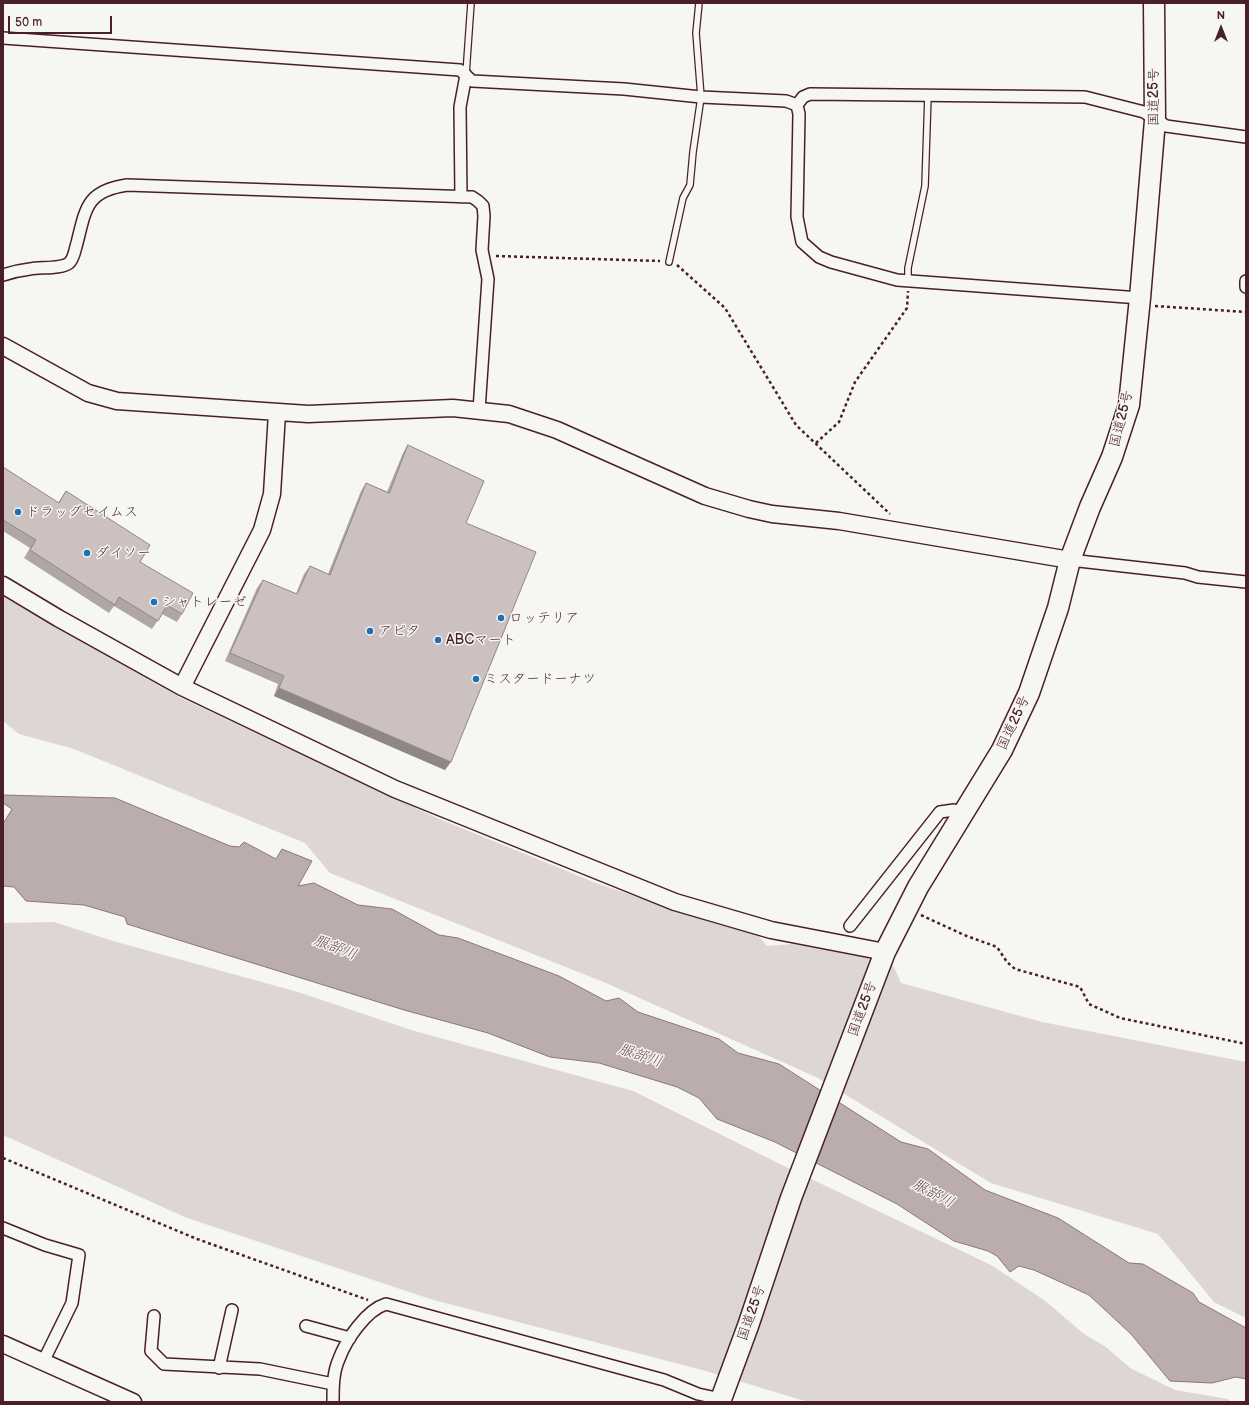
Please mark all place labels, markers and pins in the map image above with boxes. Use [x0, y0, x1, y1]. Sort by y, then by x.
place label: ドラッグセイムス [26, 504, 138, 520]
marker: ドラッグセイムス [13, 507, 23, 517]
place label: ダイソー [95, 545, 151, 561]
marker: ダイソー [82, 548, 92, 558]
place label: シャトレーゼ [162, 594, 247, 610]
marker: シャトレーゼ [149, 597, 159, 607]
place label: ロッテリア [509, 610, 579, 626]
marker: ロッテリア [496, 613, 506, 623]
place label: アピタ [378, 623, 420, 639]
marker: アピタ [365, 626, 375, 636]
place label: ABCマート [446, 632, 516, 648]
marker: ABCマート [433, 635, 443, 645]
place label: ミスタードーナツ [484, 671, 596, 687]
marker: ミスタードーナツ [471, 674, 481, 684]

